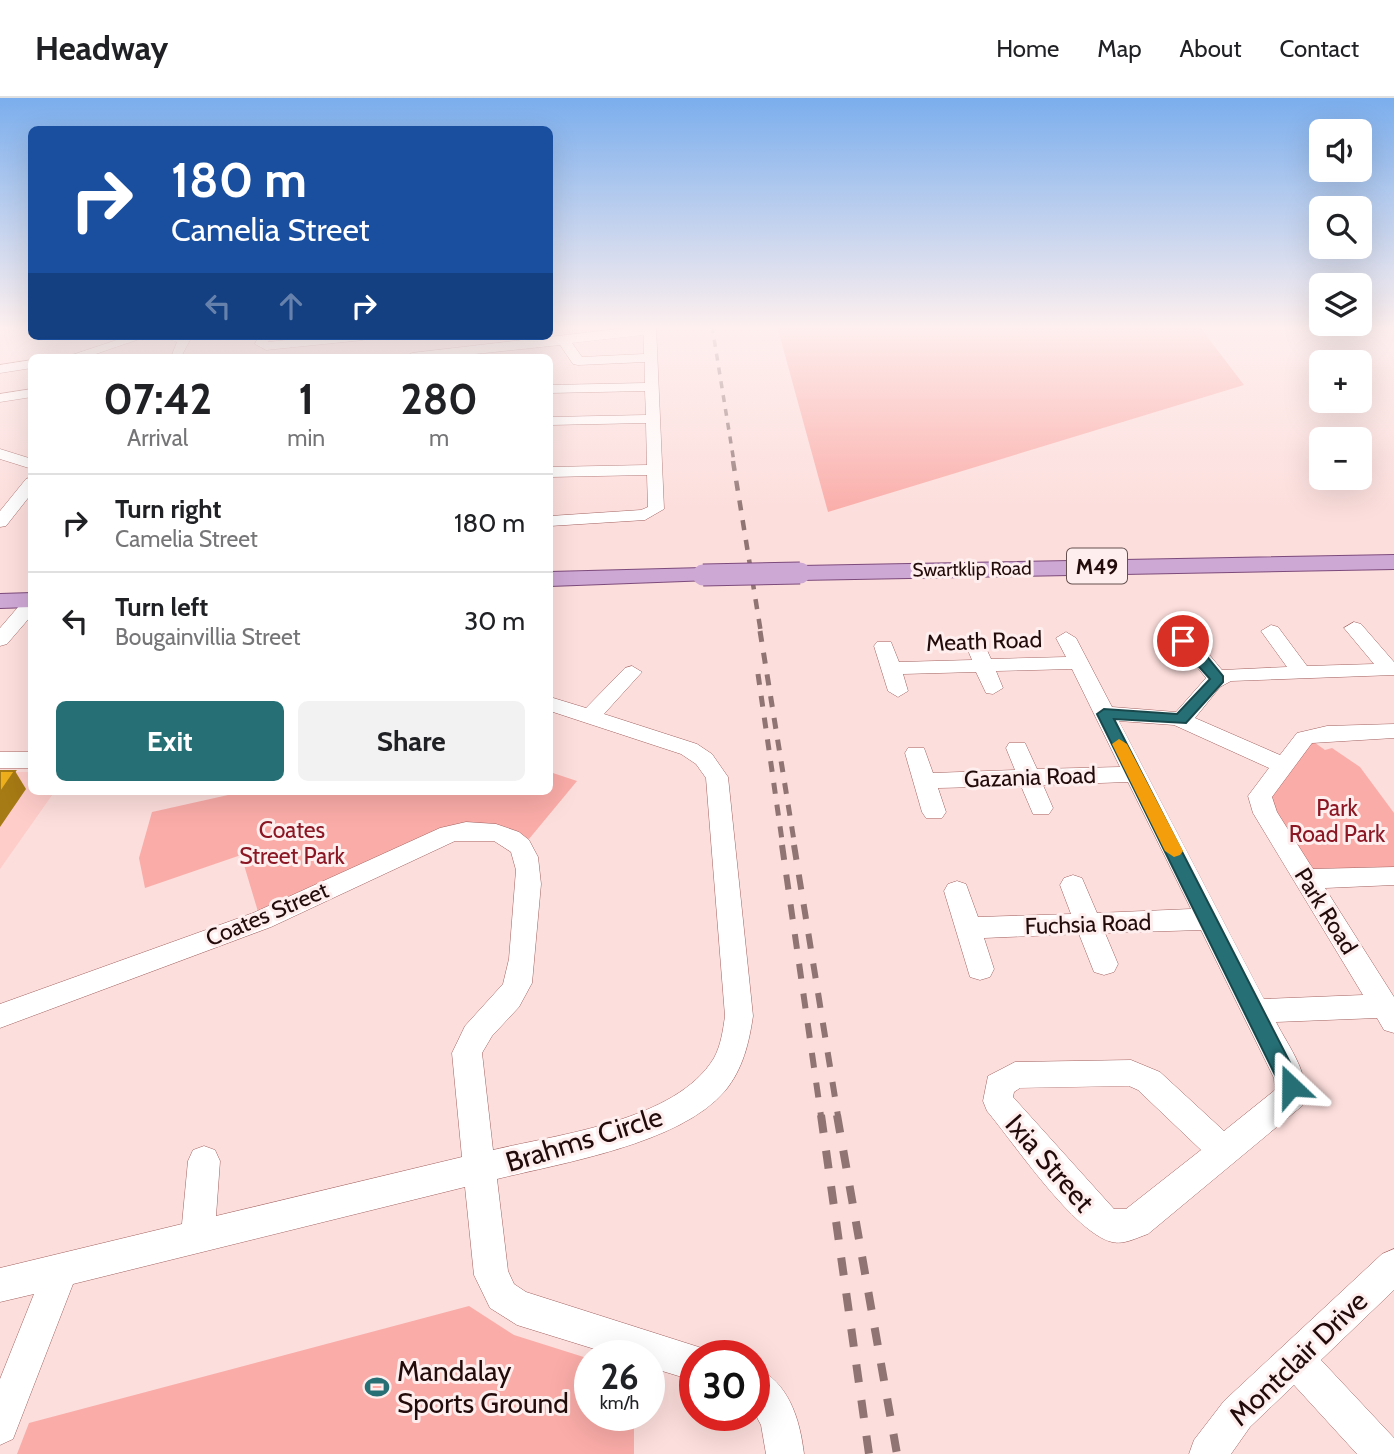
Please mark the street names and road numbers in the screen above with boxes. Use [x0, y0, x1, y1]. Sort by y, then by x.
road number: M49 [1067, 548, 1127, 584]
street label: Swartklip Road [912, 556, 1032, 582]
street label: Meath Road [925, 625, 1043, 657]
street label: Gazania Road [963, 761, 1097, 793]
street label: Park Road [1289, 863, 1363, 959]
street label: Coates Street [201, 876, 333, 952]
street label: Fuchsia Road [1024, 908, 1152, 940]
street label: Brahms Circle [501, 1099, 667, 1179]
street label: Ixia Street [998, 1107, 1102, 1219]
street label: Montclair Drive [1222, 1284, 1374, 1432]

